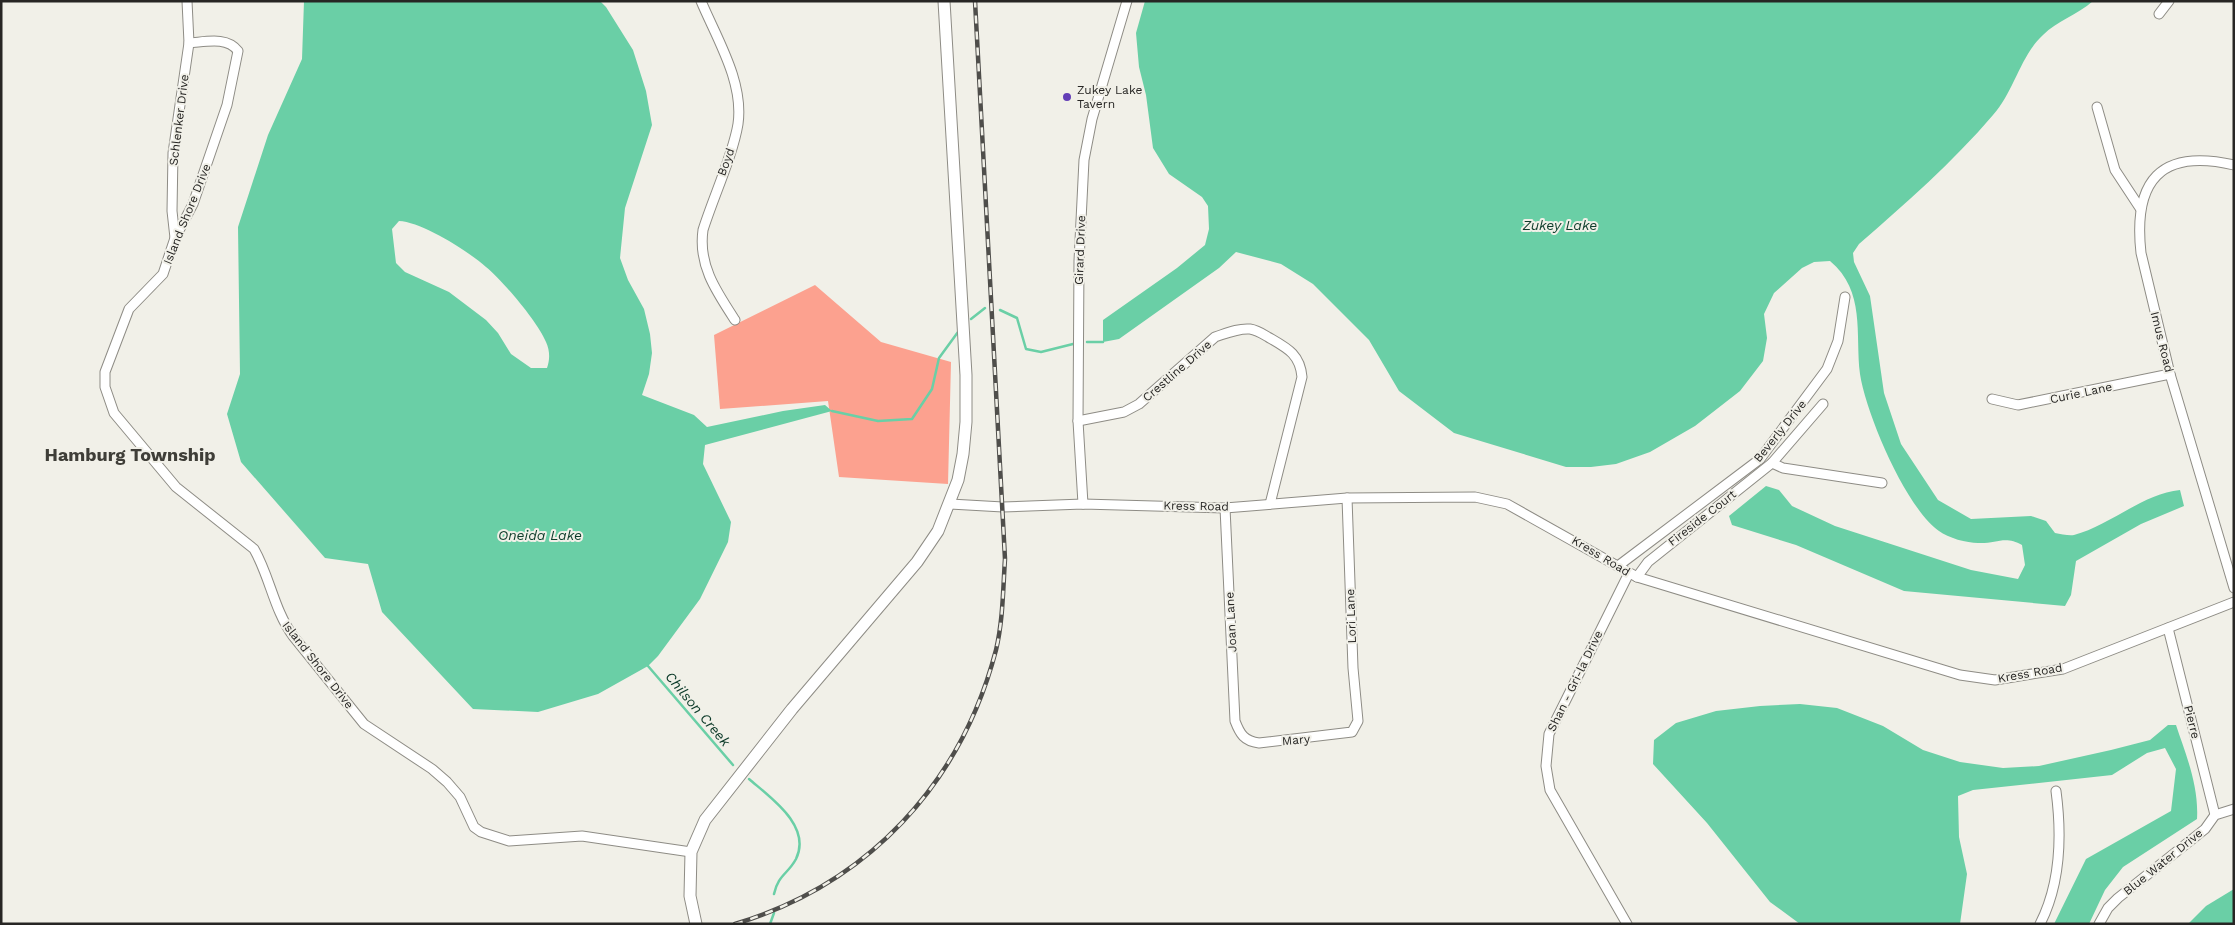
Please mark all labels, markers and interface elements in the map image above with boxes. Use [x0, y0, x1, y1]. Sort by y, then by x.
street label: Schlenker Drive [166, 73, 192, 166]
place label: Zukey Lake Tavern [1077, 83, 1143, 111]
marker: Zukey Lake Tavern [1061, 91, 1073, 103]
street label: Boyd [715, 146, 737, 178]
street label: Island Shore Drive [160, 162, 214, 266]
street label: Girard Drive [1072, 215, 1088, 285]
water label: Zukey Lake [1522, 217, 1597, 233]
street label: Imus Road [2148, 310, 2176, 374]
street label: Crestline Drive [1140, 337, 1214, 405]
street label: Curie Lane [2049, 380, 2113, 406]
street label: Beverly Drive [1751, 397, 1809, 465]
district label: Hamburg Township [45, 444, 215, 465]
street label: Fireside Court [1665, 487, 1739, 549]
street label: Kress Road [1163, 498, 1229, 514]
water label: Oneida Lake [498, 527, 582, 543]
street label: Kress Road [1569, 533, 1633, 579]
street label: Lori Lane [1343, 588, 1359, 644]
street label: Joan Lane [1222, 591, 1240, 653]
street label: Island Shore Drive [279, 618, 357, 712]
street label: Shan - Gri-la Drive [1544, 628, 1606, 734]
street label: Kress Road [1997, 660, 2063, 686]
water label: Chilson Creek [662, 668, 734, 750]
street label: Pierre [2181, 704, 2203, 740]
street label: Mary [1281, 732, 1311, 748]
street label: Blue Water Drive [2121, 826, 2205, 898]

